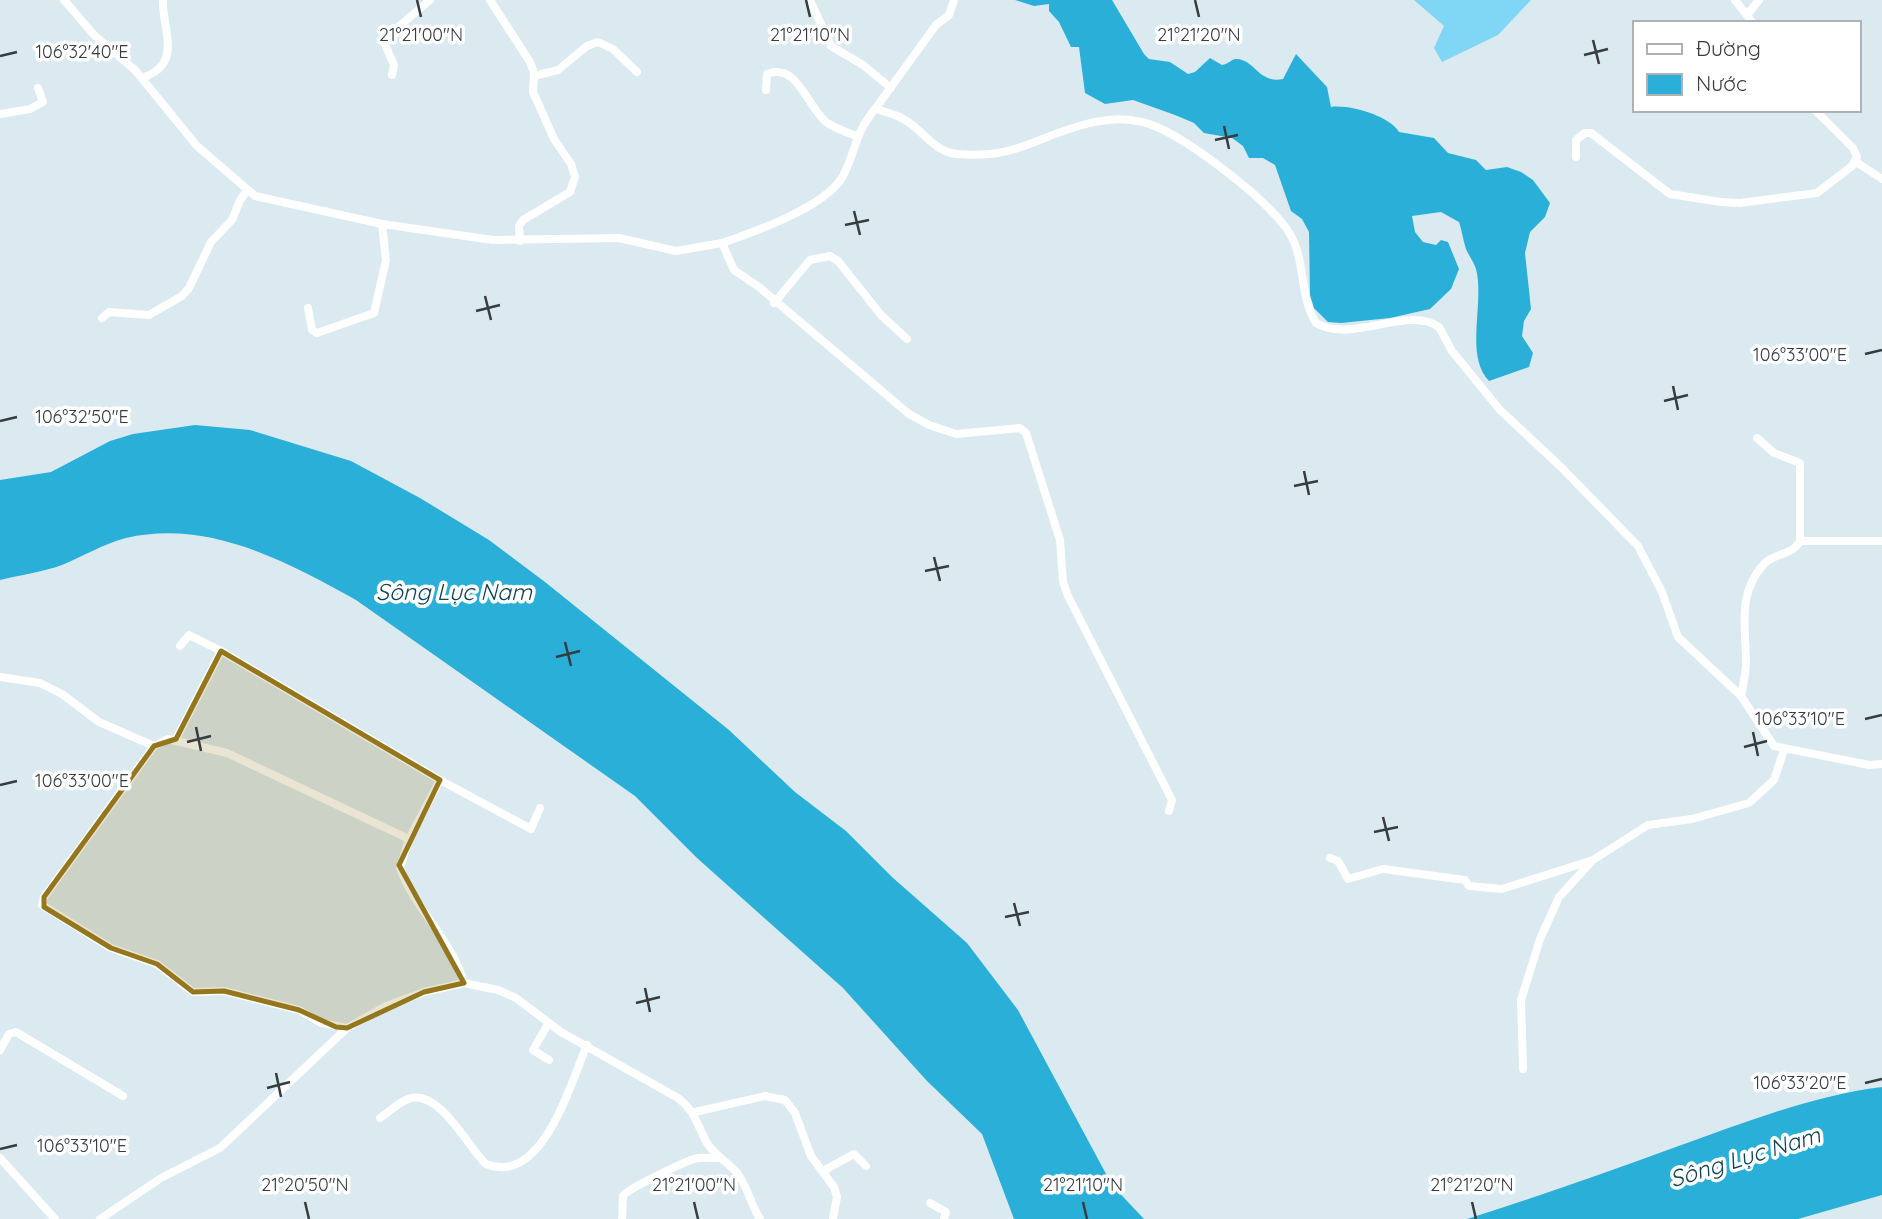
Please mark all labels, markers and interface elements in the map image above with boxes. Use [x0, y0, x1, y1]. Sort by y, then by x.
legend [1633, 21, 1861, 112]
text: 21°21'00"N [379, 23, 463, 46]
text: 21°21'10"N [770, 23, 850, 46]
text: 21°21'20"N [1157, 23, 1241, 46]
text: Đường [1696, 35, 1761, 61]
text: 106°32'40"E [35, 40, 129, 63]
text: Nước [1696, 70, 1747, 96]
text: 106°33'00"E [1753, 343, 1847, 366]
text: 106°32'50"E [35, 405, 129, 428]
water label: Sông Lục Nam [376, 577, 533, 606]
text: 106°33'10"E [1755, 707, 1845, 730]
text: 106°33'00"E [35, 769, 129, 792]
text: 106°33'20"E [1753, 1071, 1847, 1094]
water label: Sông Lục Nam [1666, 1120, 1825, 1193]
text: 106°33'10"E [37, 1134, 127, 1157]
text: 21°20'50"N [261, 1173, 349, 1196]
text: 21°21'00"N [652, 1173, 736, 1196]
text: 21°21'10"N [1043, 1173, 1123, 1196]
text: 21°21'20"N [1430, 1173, 1514, 1196]

